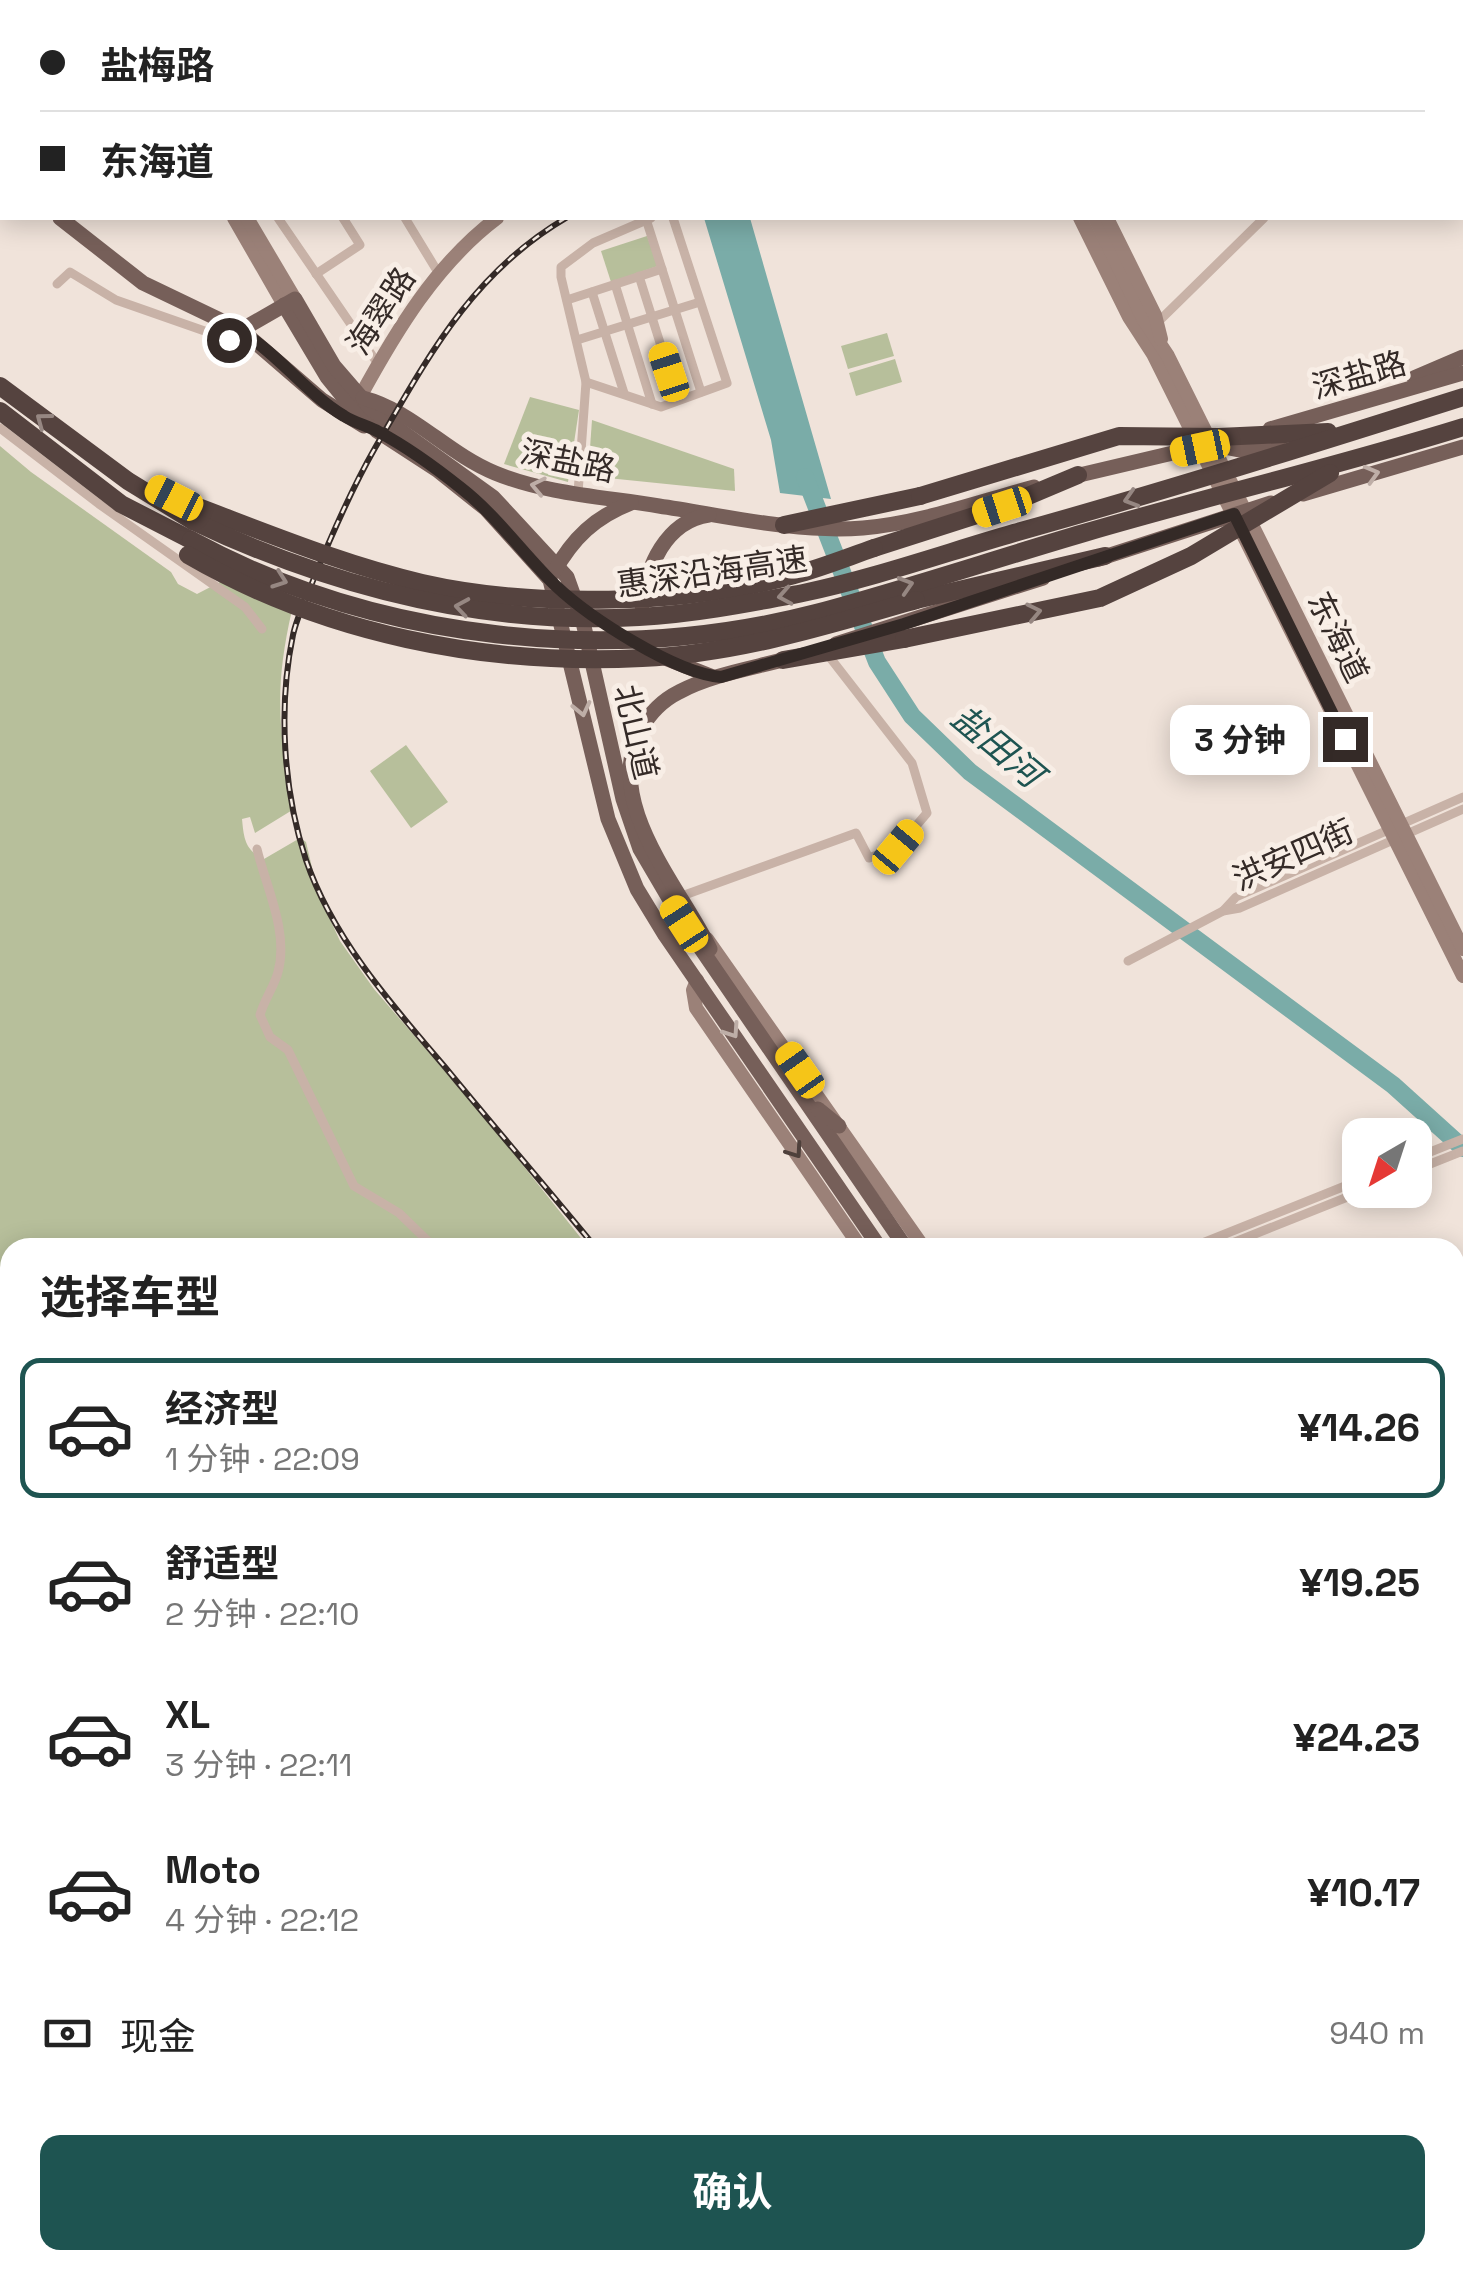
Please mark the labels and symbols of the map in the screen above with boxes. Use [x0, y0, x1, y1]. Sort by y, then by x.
street label: 海翠路 [338, 260, 424, 362]
route start [207, 318, 252, 363]
car [645, 339, 693, 405]
street label: 深盐路 [1307, 343, 1411, 407]
one-way arrow [36, 414, 54, 431]
car [1168, 427, 1232, 469]
street label: 深盐路 [517, 431, 619, 491]
one-way arrow [1363, 465, 1380, 486]
car [140, 471, 208, 525]
one-way arrow [530, 476, 547, 497]
car [969, 483, 1035, 531]
one-way arrow [1123, 487, 1140, 508]
street label: 惠深沿海高速 [614, 539, 810, 605]
one-way arrow [270, 568, 287, 589]
one-way arrow [897, 576, 914, 597]
one-way arrow [776, 585, 793, 606]
street label: 东海道 [1299, 585, 1377, 689]
one-way arrow [453, 597, 470, 618]
one-way arrow [1025, 602, 1042, 623]
street label: 北山道 [606, 681, 666, 783]
water label: 盐田河 [943, 695, 1056, 800]
one-way arrow [570, 700, 591, 717]
callout: 3 分钟 [1170, 704, 1310, 774]
route end [1323, 717, 1368, 762]
street label: 洪安四街 [1226, 811, 1360, 899]
car [867, 814, 929, 880]
car [655, 891, 713, 957]
one-way arrow [720, 1020, 738, 1039]
car [771, 1037, 829, 1103]
north arrow [1342, 1118, 1432, 1208]
one-way arrow [783, 1140, 801, 1158]

